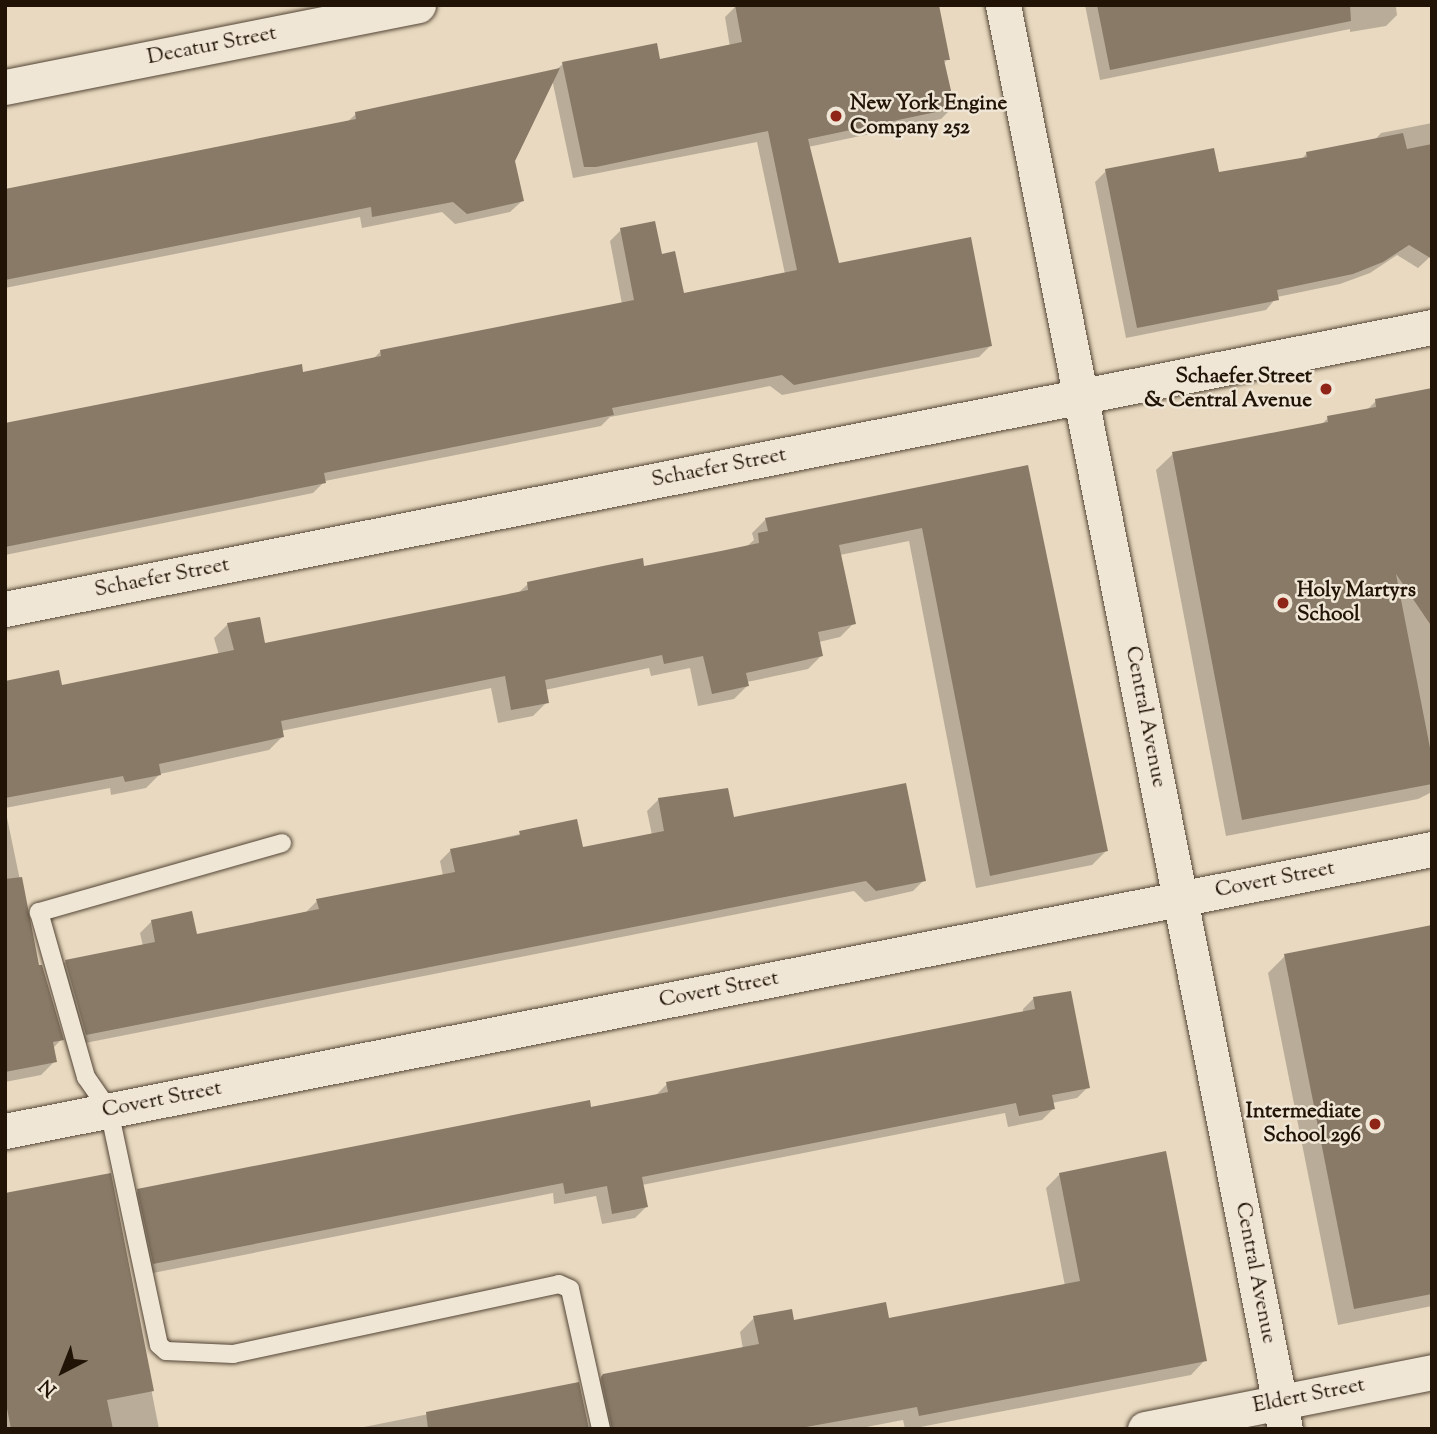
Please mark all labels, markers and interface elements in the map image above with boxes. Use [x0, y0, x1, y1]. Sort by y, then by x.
street label: Decatur Street [145, 21, 279, 71]
place label: New York Engine Company 252 [850, 91, 1007, 141]
marker: New York Engine Company 252 [828, 108, 844, 124]
place label: Schaefer Street & Central Avenue [1144, 364, 1312, 414]
marker: Schaefer Street & Central Avenue [1318, 381, 1334, 397]
street label: Schaefer Street [650, 443, 788, 493]
street label: Schaefer Street [93, 553, 231, 603]
place label: Holy Martyrs School [1297, 578, 1416, 628]
marker: Holy Martyrs School [1275, 595, 1291, 611]
street label: Central Avenue [1119, 644, 1171, 790]
street label: Covert Street [1213, 856, 1337, 904]
street label: Covert Street [657, 966, 781, 1014]
street label: Covert Street [100, 1076, 224, 1124]
place label: Intermediate School 296 [1246, 1099, 1361, 1149]
marker: Intermediate School 296 [1367, 1116, 1383, 1132]
street label: Central Avenue [1229, 1200, 1281, 1346]
north arrow [28, 1336, 98, 1406]
text: N [34, 1372, 63, 1402]
street label: Eldert Street [1251, 1373, 1367, 1419]

